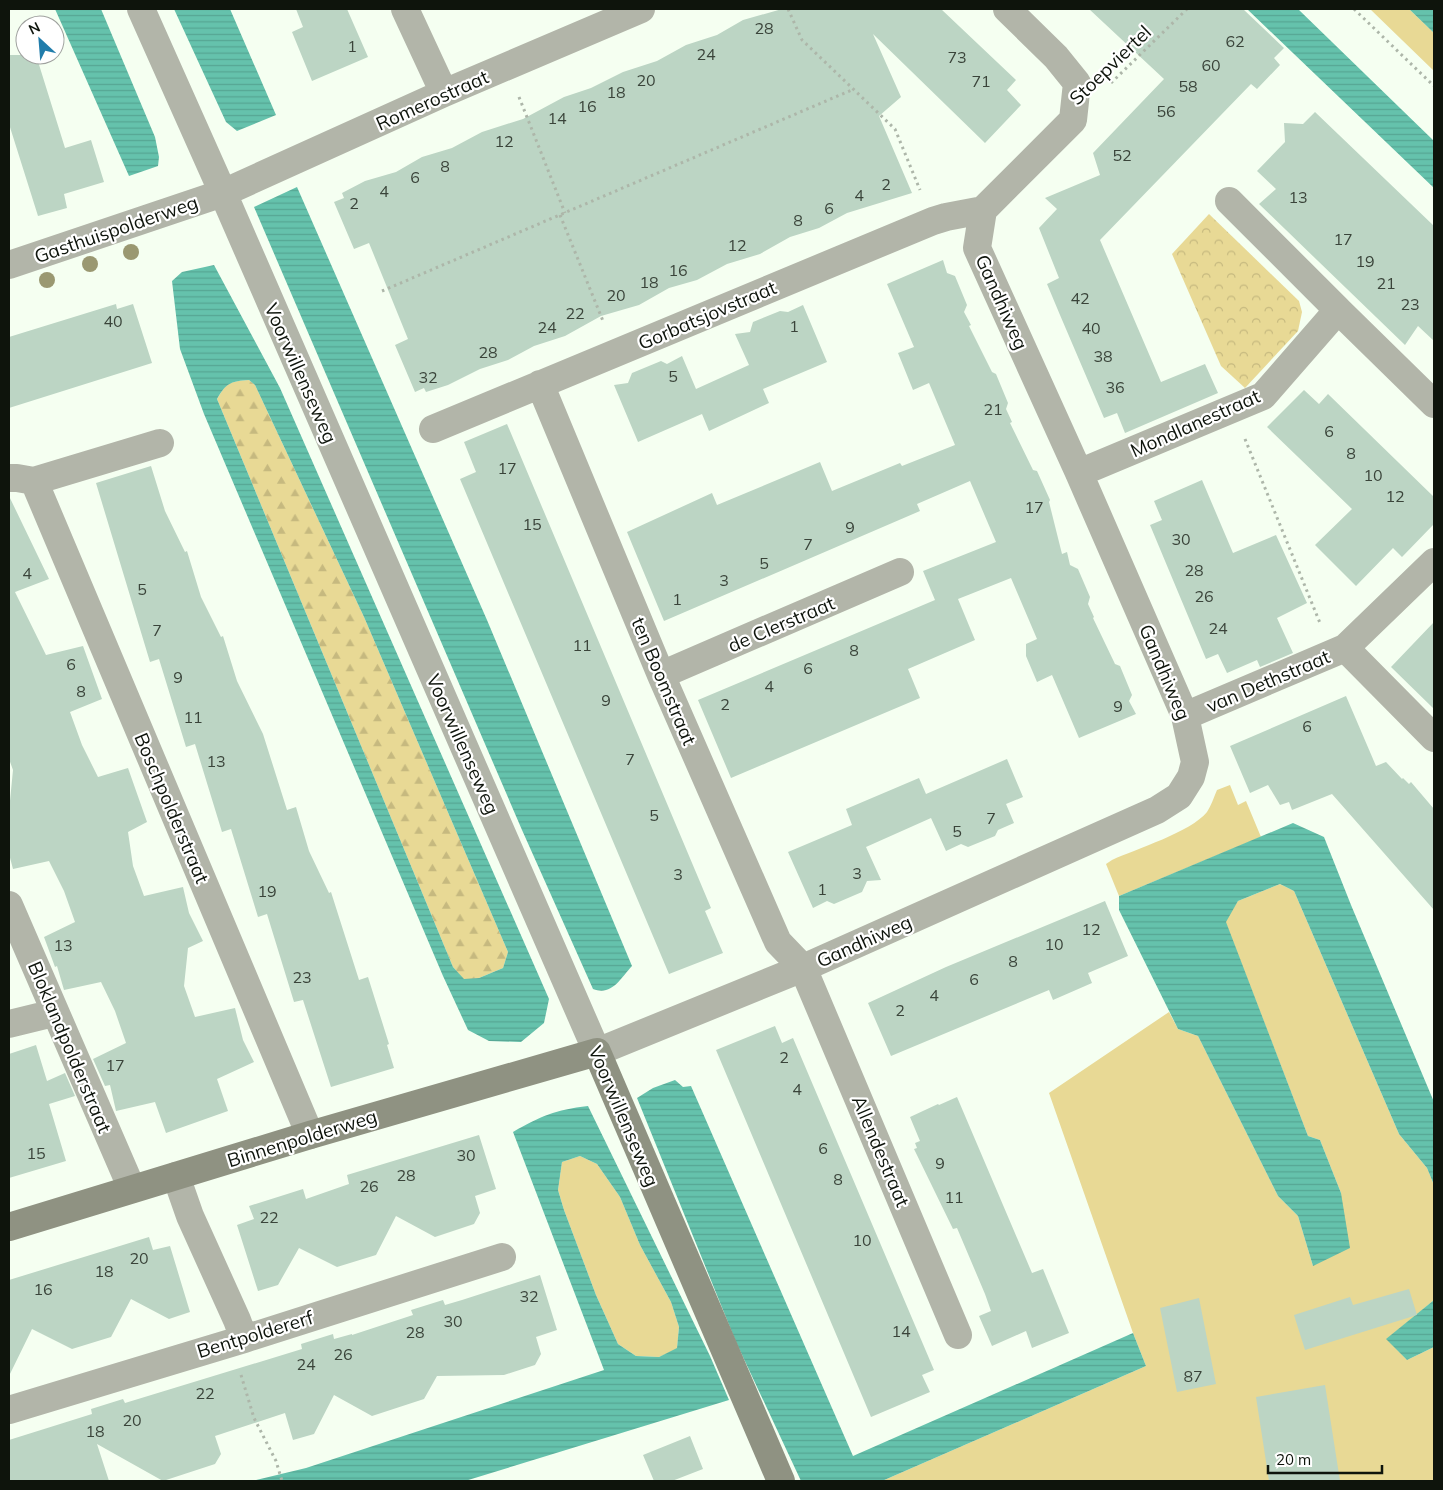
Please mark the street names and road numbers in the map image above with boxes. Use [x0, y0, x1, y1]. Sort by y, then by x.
street label: Stoepviertel [1064, 20, 1156, 110]
street label: Romerostraat [372, 64, 492, 136]
street label: Gasthuispolderweg [31, 190, 201, 268]
street label: Gandhiweg [970, 251, 1034, 353]
street label: Gorbatsjovstraat [634, 275, 780, 355]
street label: Voorwillenseweg [259, 299, 343, 447]
street label: Mondlanestraat [1126, 384, 1264, 462]
street label: de Clerstraat [724, 591, 838, 657]
street label: ten Boomstraat [626, 613, 702, 749]
street label: Gandhiweg [1134, 621, 1196, 723]
street label: van Dethstraat [1203, 644, 1334, 718]
street label: Voorwillenseweg [421, 670, 505, 818]
street label: Boschpolderstraat [129, 729, 215, 887]
street label: Gandhiweg [813, 909, 915, 973]
street label: Bloklandpolderstraat [23, 958, 117, 1137]
street label: Voorwillenseweg [584, 1042, 664, 1190]
street label: Allendestraat [847, 1092, 915, 1211]
street label: Binnenpolderweg [224, 1104, 380, 1172]
street label: Bentpoldererf [194, 1305, 317, 1363]

